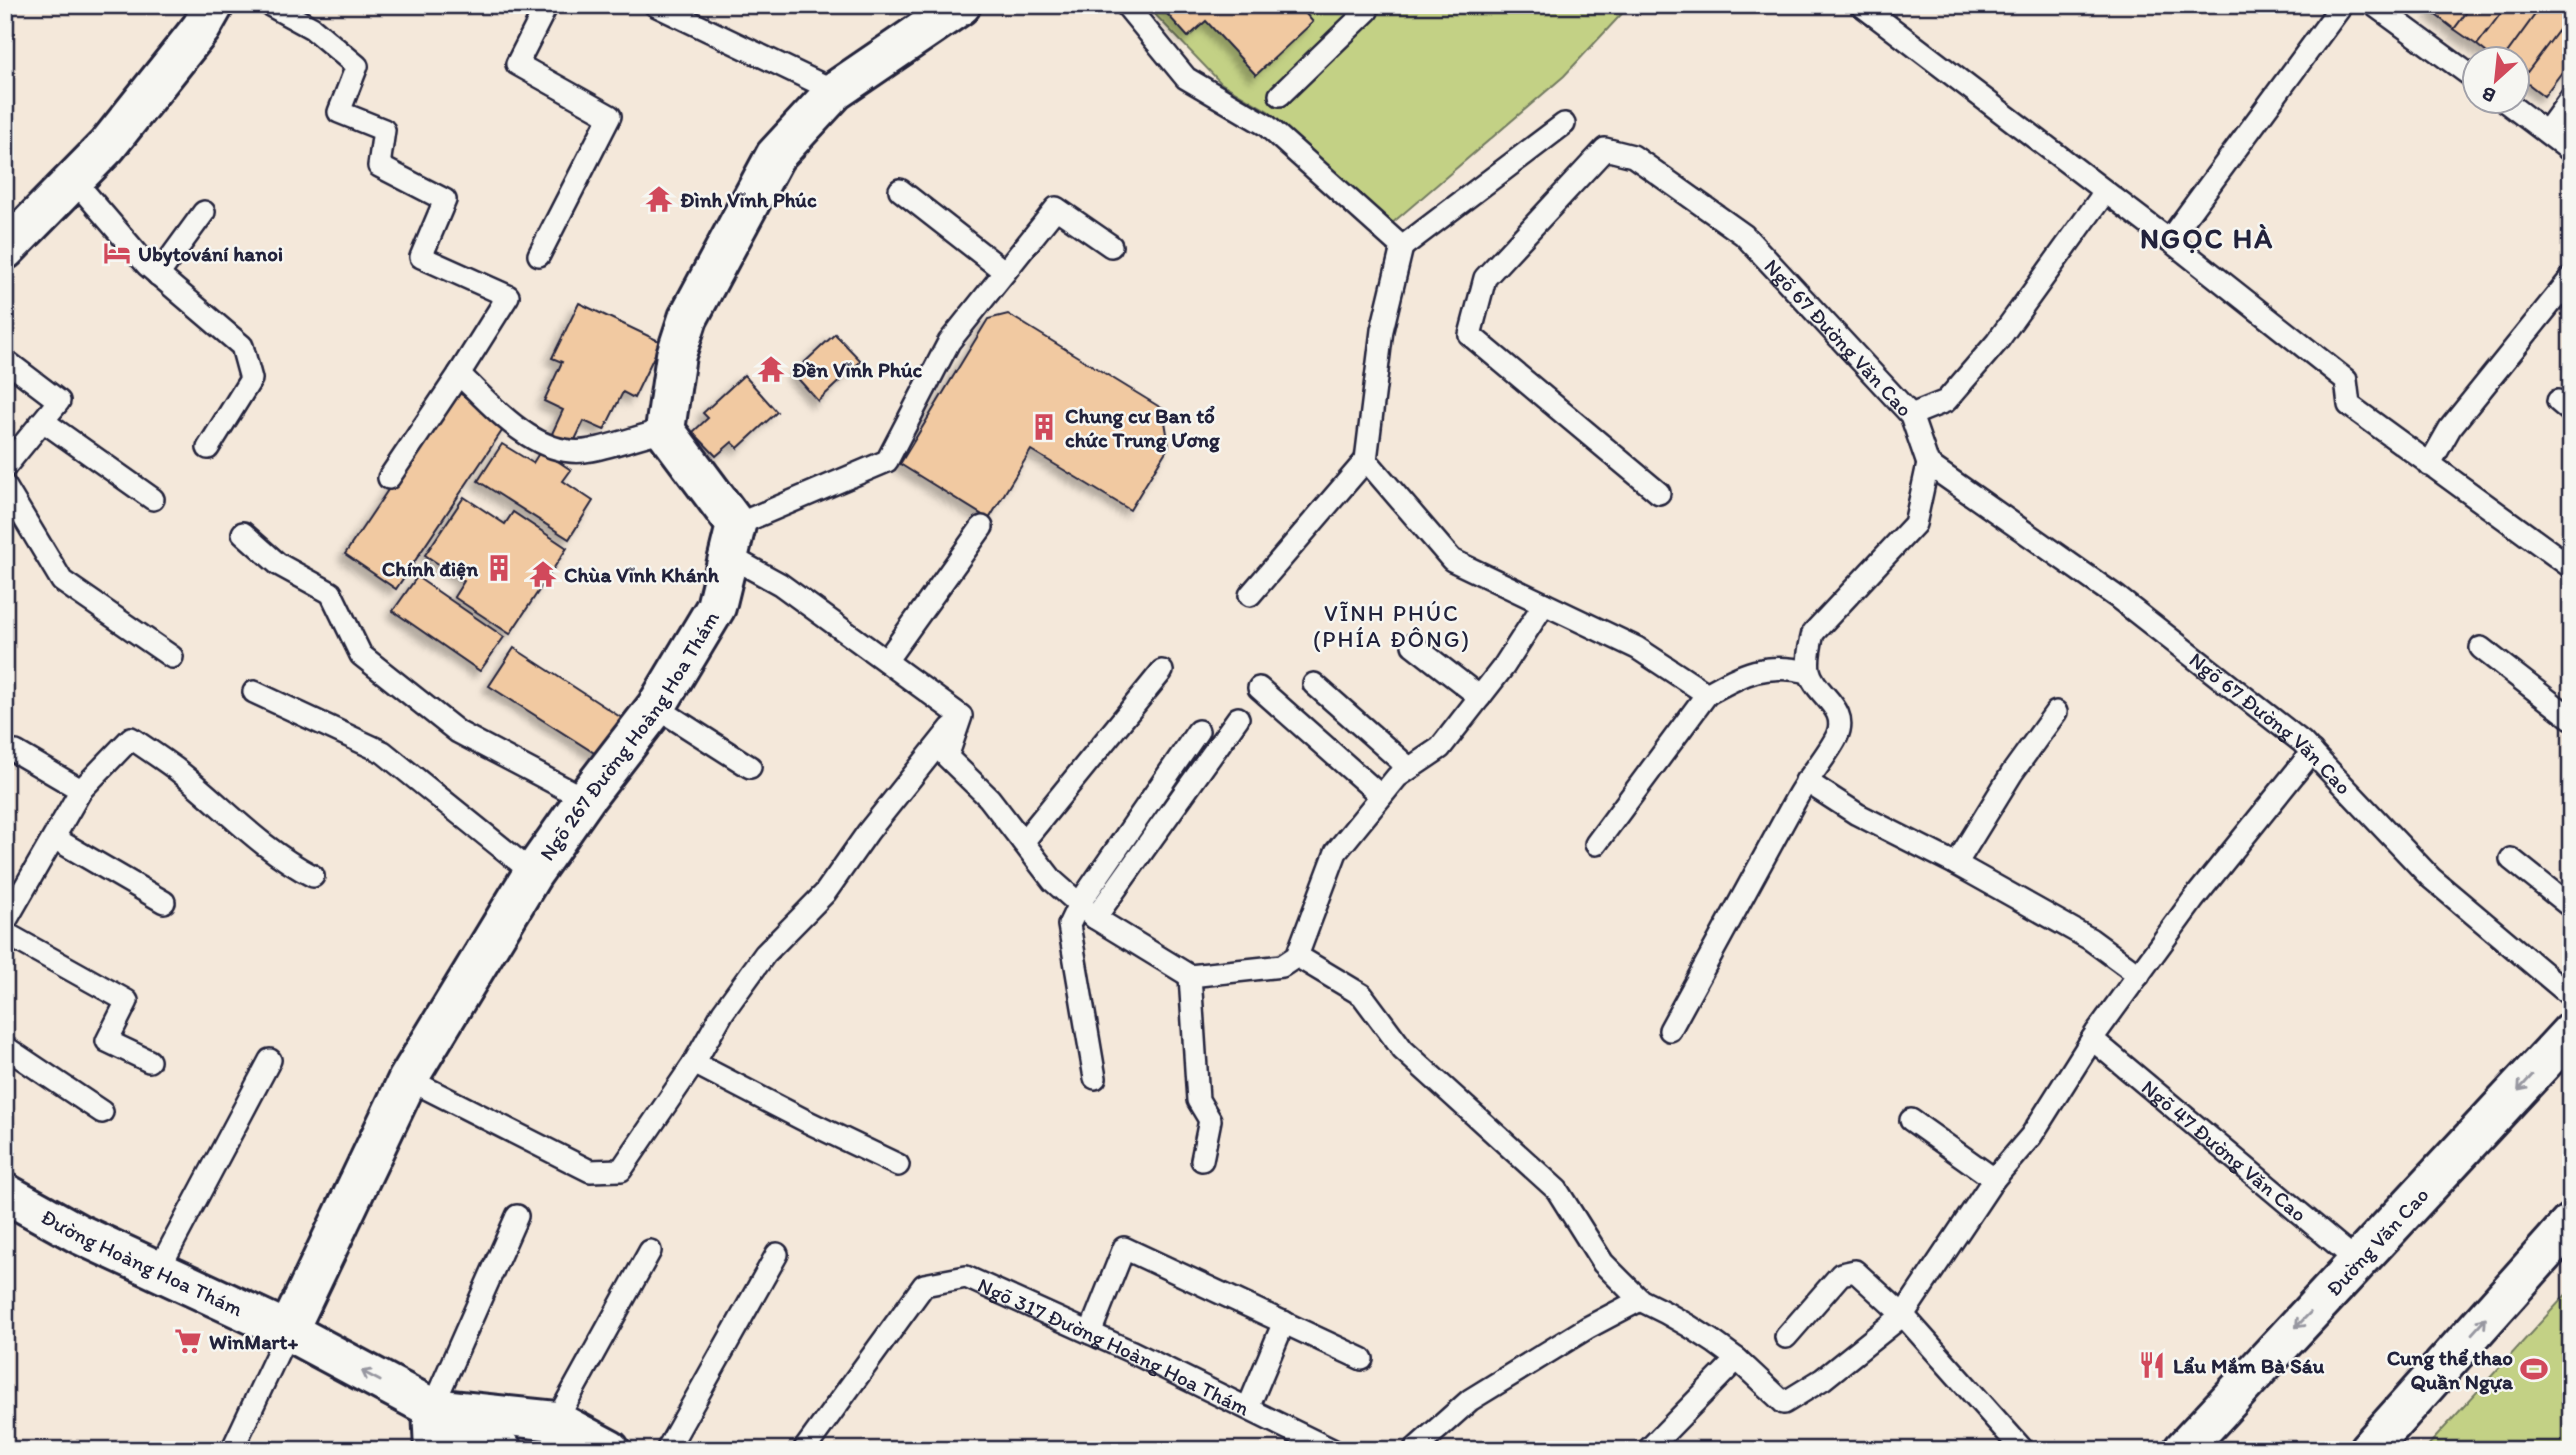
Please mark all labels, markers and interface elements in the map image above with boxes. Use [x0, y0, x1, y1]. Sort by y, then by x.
north arrow [2460, 46, 2530, 116]
text: B [2478, 82, 2499, 108]
temple icon: Đình Vĩnh Phúc [644, 184, 674, 214]
place label: Đình Vĩnh Phúc [680, 187, 817, 212]
district label: NGỌC HÀ [2140, 221, 2274, 255]
hotel icon: Ubytování hanoi [102, 238, 132, 268]
place label: Ubytování hanoi [138, 241, 283, 267]
street label: Ngõ 67 Đường Văn Cao [1760, 253, 1918, 421]
temple icon: Đền Vĩnh Phúc [756, 354, 786, 384]
place label: Đền Vĩnh Phúc [792, 357, 923, 382]
place label: Chung cư Ban tổ chức Trung Ương [1065, 403, 1220, 453]
building icon: Chung cư Ban tổ chức Trung Ương [1029, 412, 1059, 442]
building icon: Chính điện [484, 553, 514, 583]
place label: Chính điện [382, 556, 478, 581]
temple icon: Chùa Vĩnh Khánh [528, 559, 558, 589]
place label: Chùa Vĩnh Khánh [564, 562, 720, 587]
district label: VĨNH PHÚC (PHÍA ĐÔNG) [1313, 599, 1471, 653]
street label: Ngõ 267 Đường Hoàng Hoa Thám [534, 606, 724, 865]
street label: Ngõ 67 Đường Văn Cao [2185, 646, 2357, 799]
street label: Ngõ 47 Đường Văn Cao [2137, 1074, 2312, 1226]
one-way arrow [2517, 1074, 2533, 1092]
street label: Đường Văn Cao [2320, 1182, 2433, 1301]
street label: Đường Hoàng Hoa Thám [37, 1203, 247, 1321]
street label: Ngõ 317 Đường Hoàng Hoa Thám [974, 1272, 1254, 1420]
one-way arrow [2294, 1311, 2311, 1328]
one-way arrow [2471, 1317, 2487, 1335]
supermarket icon: WinMart+ [173, 1326, 203, 1356]
place label: WinMart+ [209, 1329, 299, 1354]
place label: Cung thể thao Quần Ngựa [2387, 1345, 2514, 1395]
restaurant icon: Lẩu Mắm Bà Sáu [2137, 1350, 2167, 1380]
place label: Lẩu Mắm Bà Sáu [2173, 1353, 2325, 1378]
sports icon: Cung thể thao Quần Ngựa [2519, 1354, 2549, 1384]
one-way arrow [362, 1369, 382, 1383]

